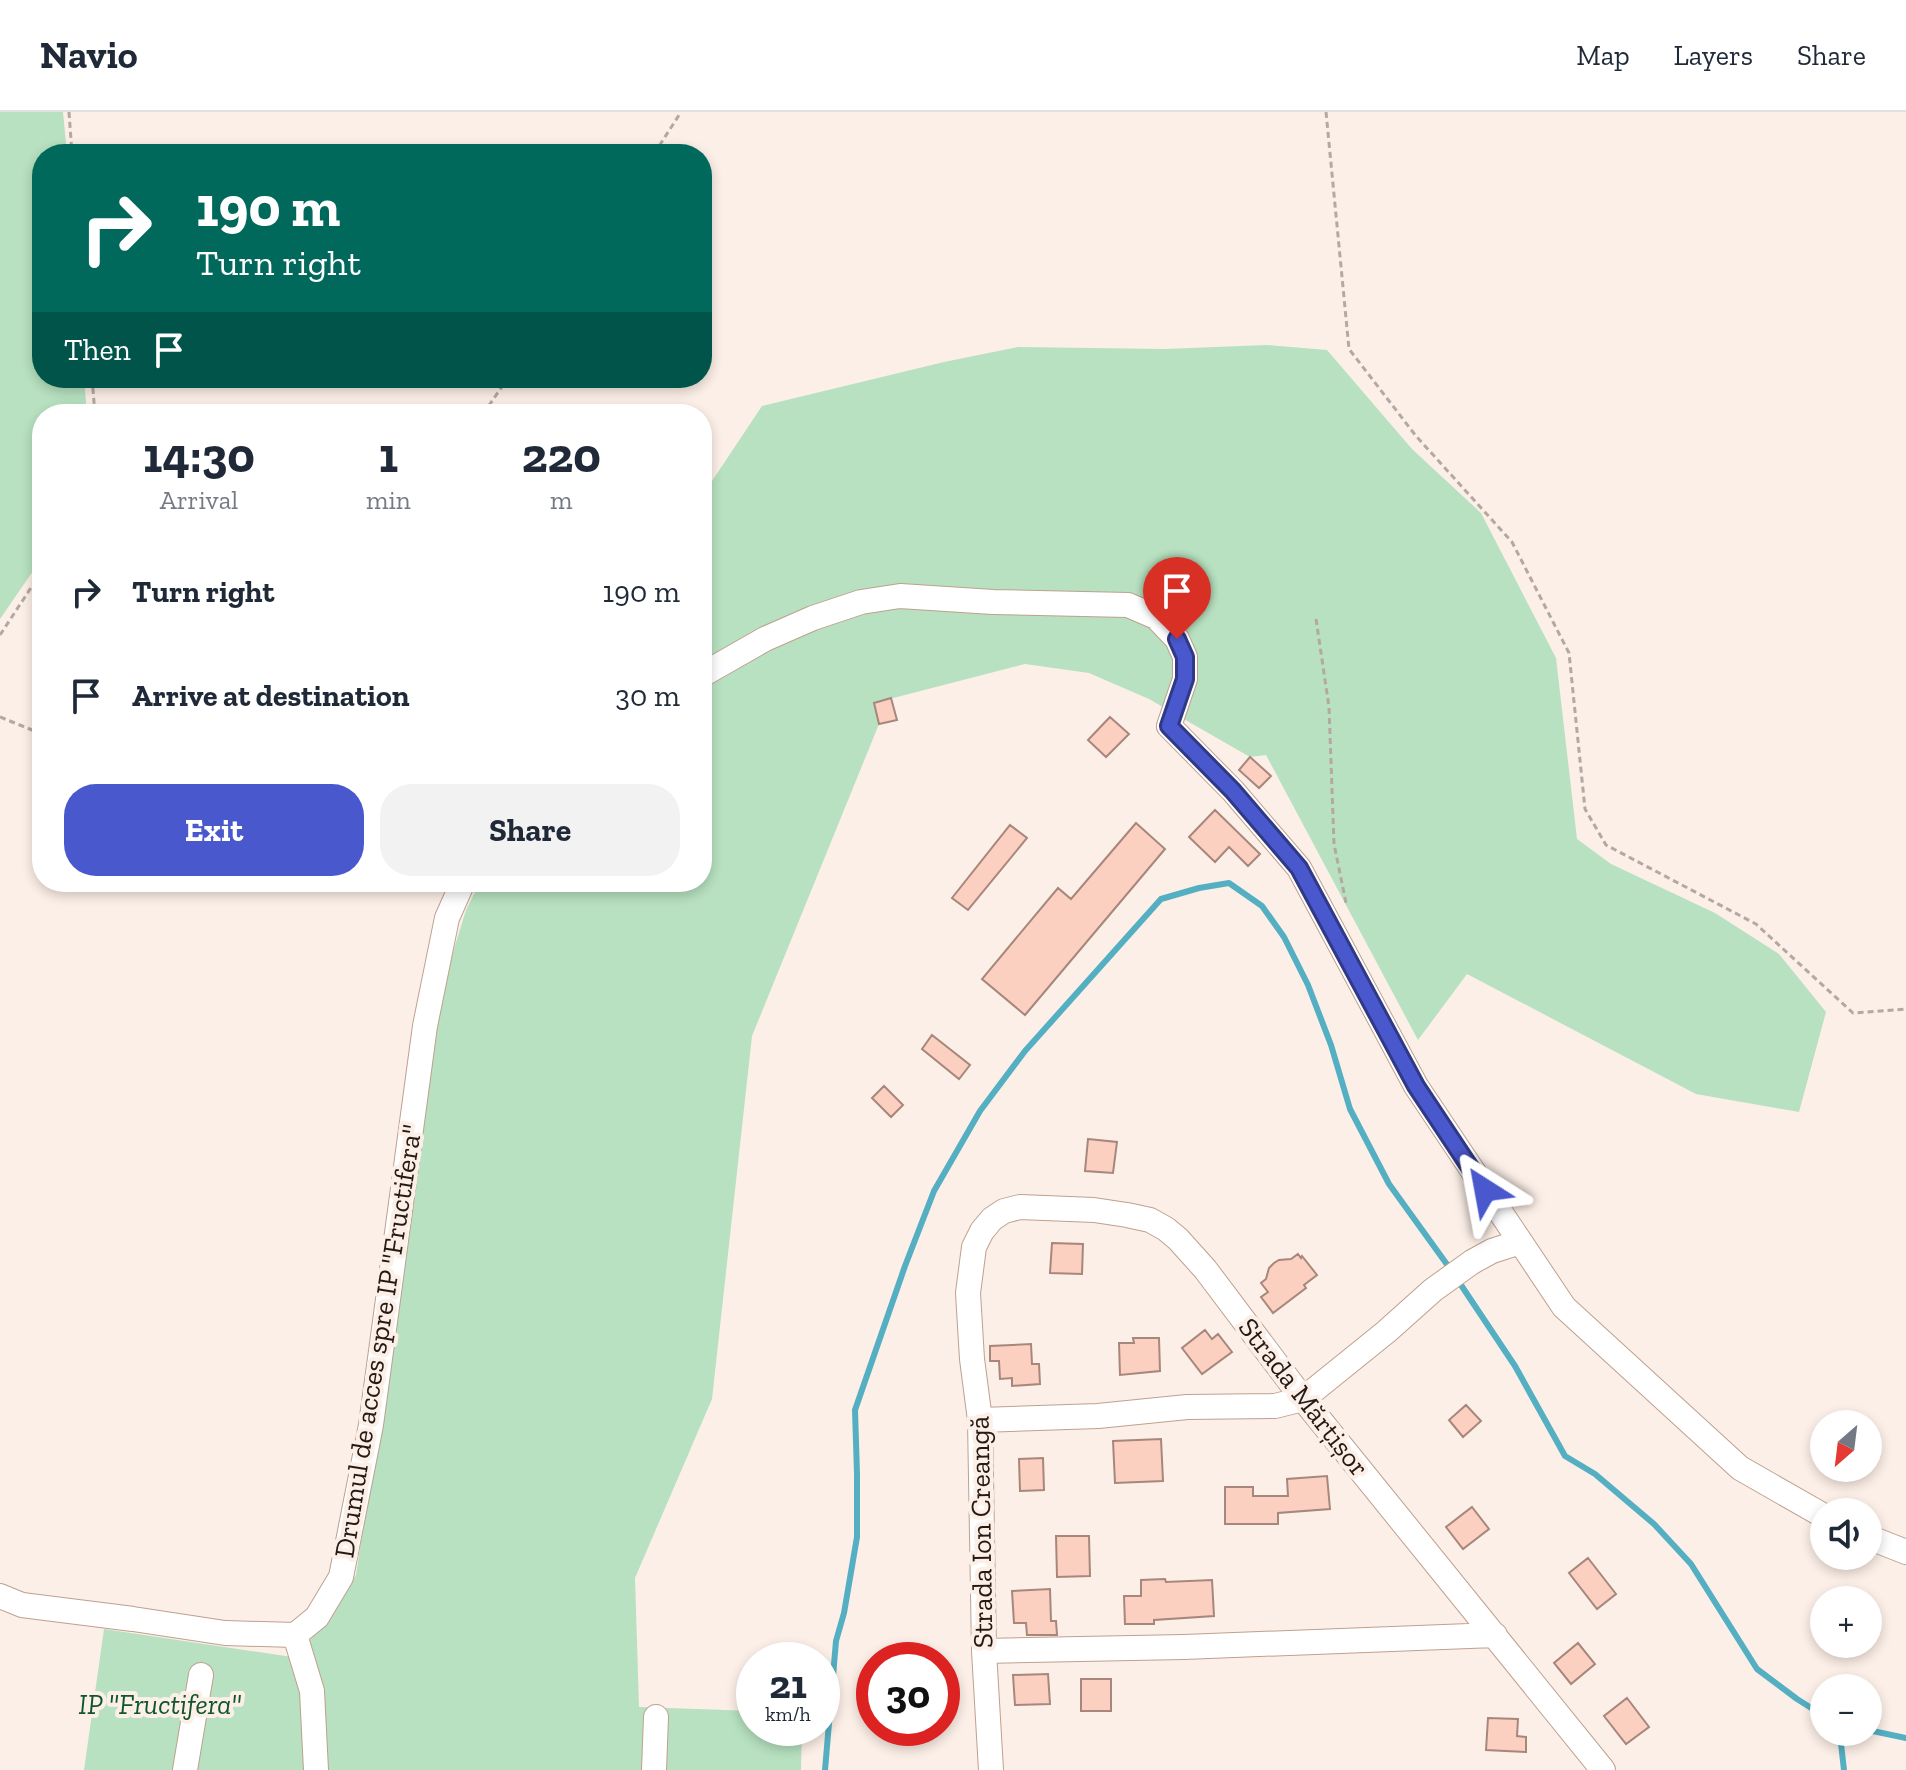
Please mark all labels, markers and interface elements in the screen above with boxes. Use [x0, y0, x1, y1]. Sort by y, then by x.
text: Navio [40, 32, 138, 78]
text: Map [1576, 39, 1630, 72]
text: Layers [1674, 39, 1753, 72]
text: Share [1797, 39, 1866, 72]
text: 190 m [196, 173, 340, 240]
icon: right [64, 176, 168, 280]
text: Turn right [196, 241, 361, 284]
icon: arrive [147, 328, 191, 372]
text: Then [64, 332, 131, 368]
text: 14:30 [143, 427, 255, 484]
text: 1 [379, 427, 398, 484]
text: 220 [522, 427, 601, 484]
text: Arrival [160, 484, 238, 516]
text: min [366, 484, 411, 516]
text: m [550, 484, 573, 516]
pin [1143, 557, 1211, 639]
icon: arrive [1155, 569, 1199, 613]
icon: right [64, 570, 108, 614]
text: Turn right [132, 574, 274, 610]
text: 190 m [603, 574, 680, 610]
icon: arrive [64, 674, 108, 718]
text: Arrive at destination [132, 678, 409, 714]
text: 30 m [615, 678, 680, 714]
button: Exit [64, 784, 364, 876]
button: Share [380, 784, 680, 876]
street label: Drumul de acces spre IP "Fructifera" [327, 1122, 429, 1560]
position arrow [1443, 1148, 1527, 1232]
street label: Strada Mărțișor [1232, 1311, 1376, 1483]
north arrow [1810, 1410, 1882, 1482]
map controls [1810, 1410, 1882, 1746]
street label: Strada Ion Creangă [962, 1415, 1000, 1648]
button: sound [1810, 1498, 1882, 1570]
button: + [1810, 1586, 1882, 1658]
speed limit sign: 30 [856, 1642, 960, 1746]
text: 21 [769, 1660, 807, 1708]
button: − [1810, 1674, 1882, 1746]
park label: IP "Fructifera" [78, 1688, 242, 1721]
text: km/h [765, 1702, 811, 1726]

